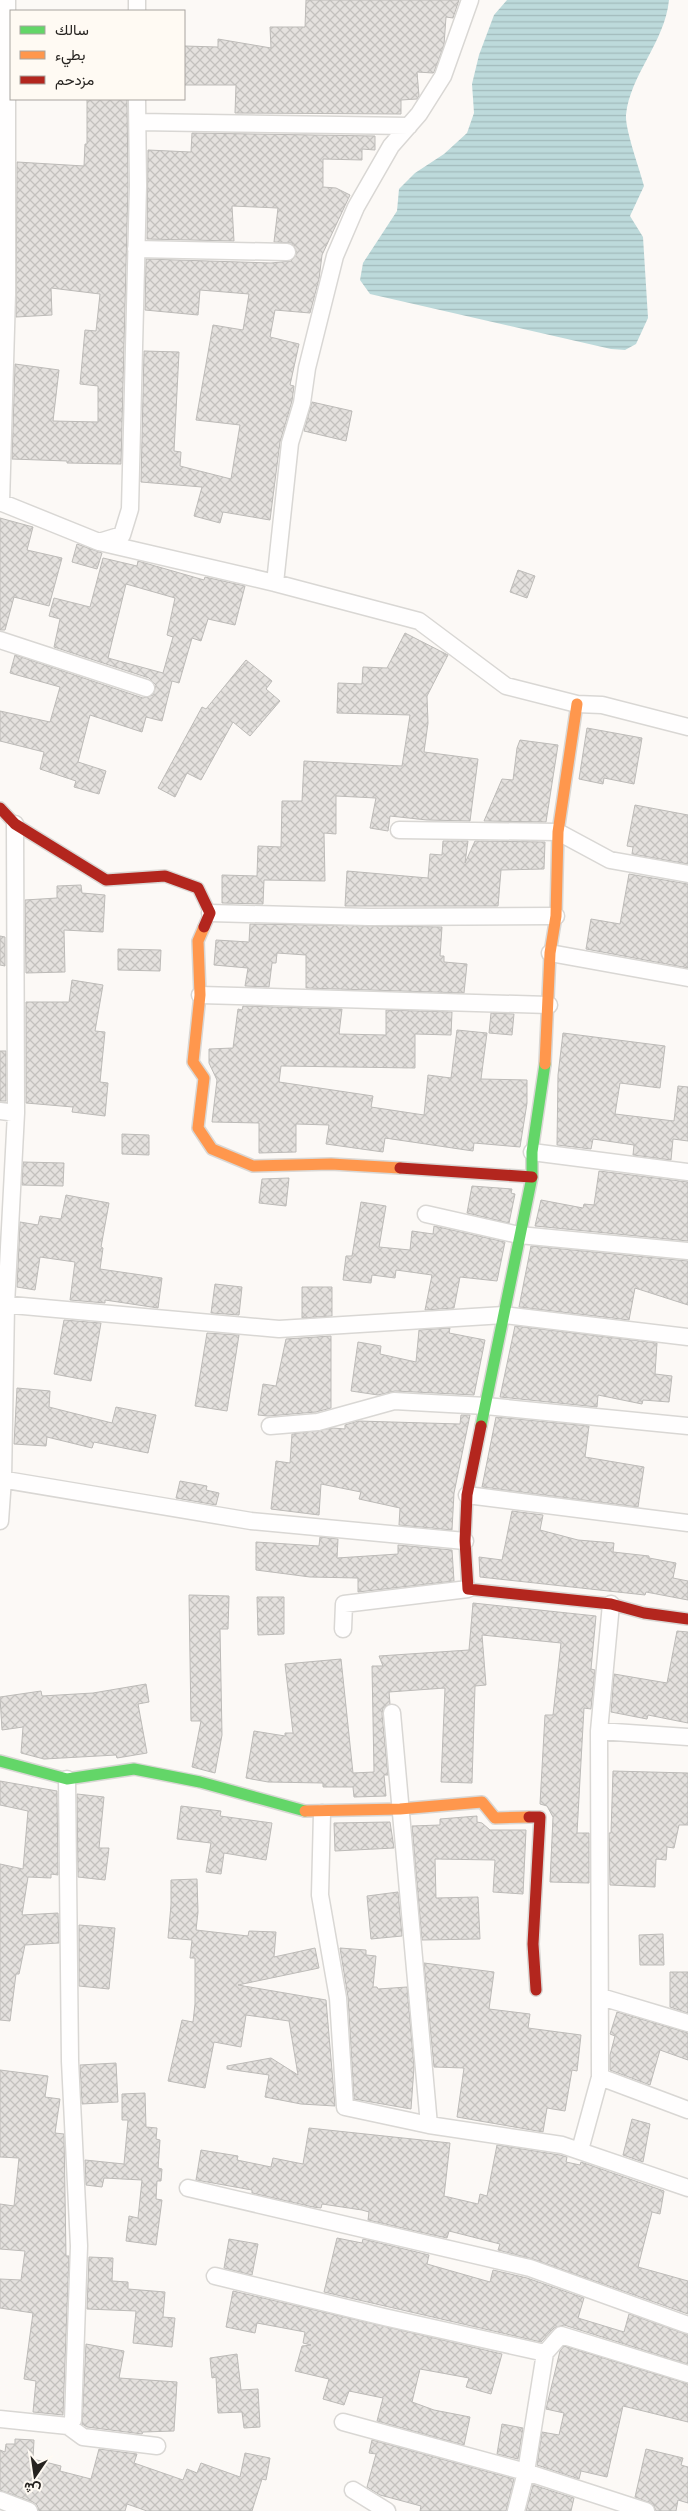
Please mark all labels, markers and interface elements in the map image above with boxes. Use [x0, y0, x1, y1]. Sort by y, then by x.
legend [10, 10, 185, 100]
text: سالك [55, 20, 89, 40]
text: بطيء [55, 45, 85, 68]
text: مزدحم [55, 70, 94, 90]
north arrow [10, 2451, 60, 2501]
text: ش [22, 2477, 43, 2499]

